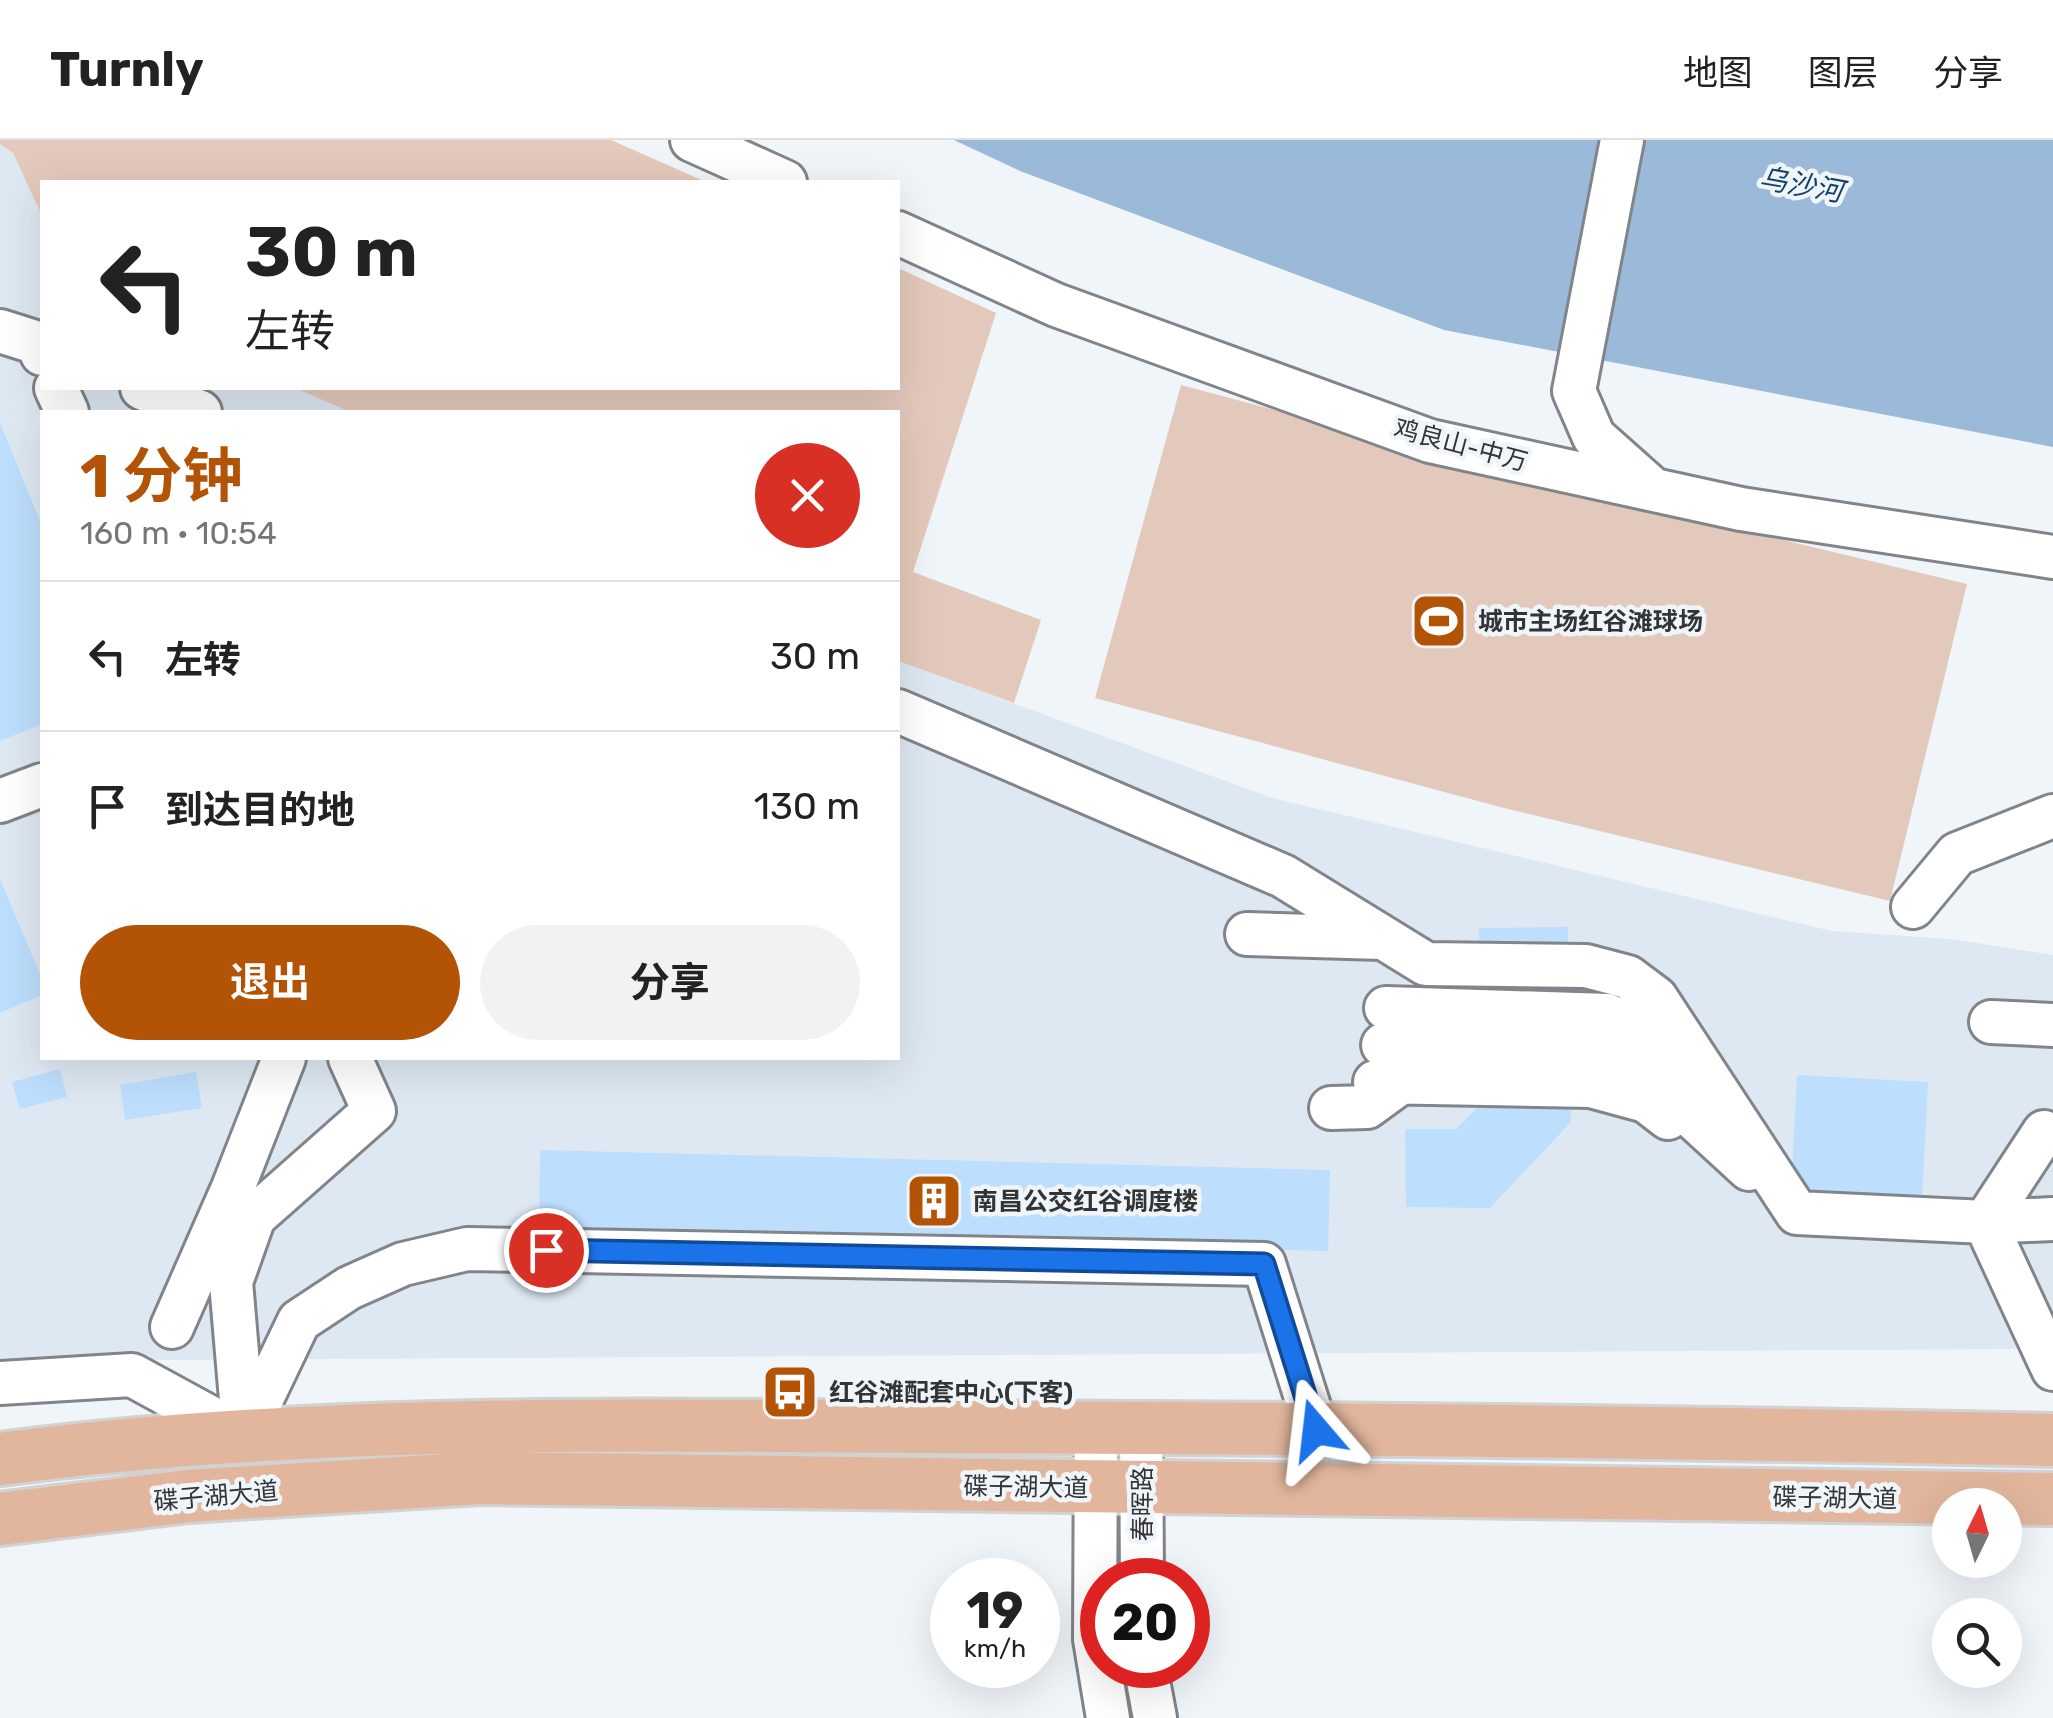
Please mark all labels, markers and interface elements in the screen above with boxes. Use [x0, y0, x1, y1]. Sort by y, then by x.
text: Turnly [50, 41, 204, 98]
text: 地图 [1683, 52, 1753, 94]
text: 图层 [1808, 52, 1878, 94]
text: 分享 [1933, 52, 2003, 94]
water label: 乌沙河 [1757, 161, 1850, 209]
text: 30 m [245, 211, 418, 294]
icon: left [80, 220, 210, 350]
text: 左转 [245, 305, 335, 358]
street label: 鸡良山-中万 [1391, 413, 1531, 477]
text: 1 分钟 [80, 441, 243, 512]
button: close [755, 443, 860, 548]
text: 160 m · 10:54 [80, 514, 277, 552]
sports icon: 城市主场红谷滩球场 [1409, 591, 1469, 651]
place label: 城市主场红谷滩球场 [1478, 607, 1703, 636]
icon: left [80, 629, 135, 684]
text: 30 m [770, 633, 860, 679]
text: 左转 [165, 637, 241, 683]
icon: arrive [80, 779, 135, 834]
text: 130 m [754, 783, 860, 829]
text: 到达目的地 [165, 787, 355, 833]
button: 退出 [80, 925, 460, 1040]
button: 分享 [480, 925, 860, 1040]
building icon: 南昌公交红谷调度楼 [904, 1171, 964, 1231]
place label: 南昌公交红谷调度楼 [973, 1187, 1198, 1216]
pin [504, 1208, 589, 1293]
icon: arrive [519, 1223, 574, 1278]
bus stop icon: 红谷滩配套中心(下客) [760, 1362, 820, 1422]
place label: 红谷滩配套中心(下客) [829, 1378, 1073, 1407]
position arrow [1264, 1378, 1368, 1482]
street label: 春晖路 [1128, 1466, 1157, 1542]
street label: 碟子湖大道 [963, 1471, 1089, 1503]
street label: 碟子湖大道 [152, 1476, 280, 1516]
street label: 碟子湖大道 [1772, 1482, 1898, 1514]
north arrow [1932, 1488, 2022, 1578]
map controls [1932, 1488, 2022, 1688]
speed limit sign: 20 [1080, 1558, 1210, 1688]
text: 19 [967, 1581, 1023, 1641]
button: search [1932, 1598, 2022, 1688]
text: km/h [964, 1634, 1026, 1663]

